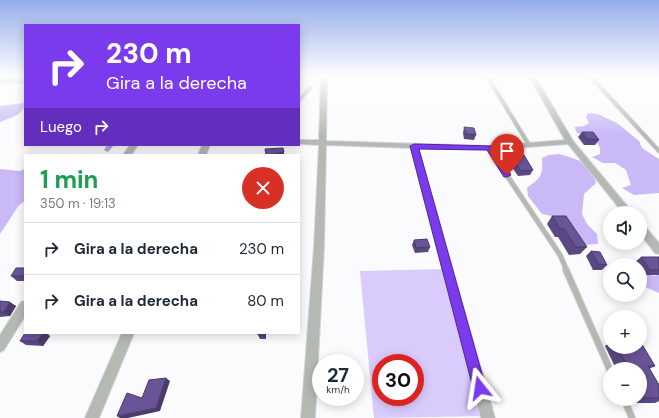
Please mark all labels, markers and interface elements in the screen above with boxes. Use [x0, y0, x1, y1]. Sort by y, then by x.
text: 230 m [106, 35, 192, 72]
icon: right [40, 40, 92, 92]
text: Gira a la derecha [106, 71, 247, 95]
icon: right [90, 116, 112, 138]
text: Luego [40, 117, 82, 137]
pin [490, 134, 524, 175]
icon: arrive [496, 140, 518, 162]
text: 1 min [40, 164, 98, 195]
button: close [242, 167, 284, 209]
text: 350 m · 19:13 [40, 195, 116, 212]
map controls [603, 206, 647, 406]
button: sound [603, 206, 647, 250]
icon: right [40, 238, 62, 260]
text: Gira a la derecha [74, 239, 198, 259]
text: 230 m [239, 239, 284, 259]
button: search [603, 258, 647, 302]
icon: right [40, 290, 62, 312]
text: Gira a la derecha [74, 291, 198, 311]
text: 80 m [247, 291, 284, 311]
button: + [603, 310, 647, 354]
speed limit sign: 30 [372, 354, 424, 406]
text: 27 [327, 362, 349, 388]
button: − [603, 362, 647, 406]
position arrow [459, 367, 501, 409]
text: km/h [326, 383, 350, 396]

